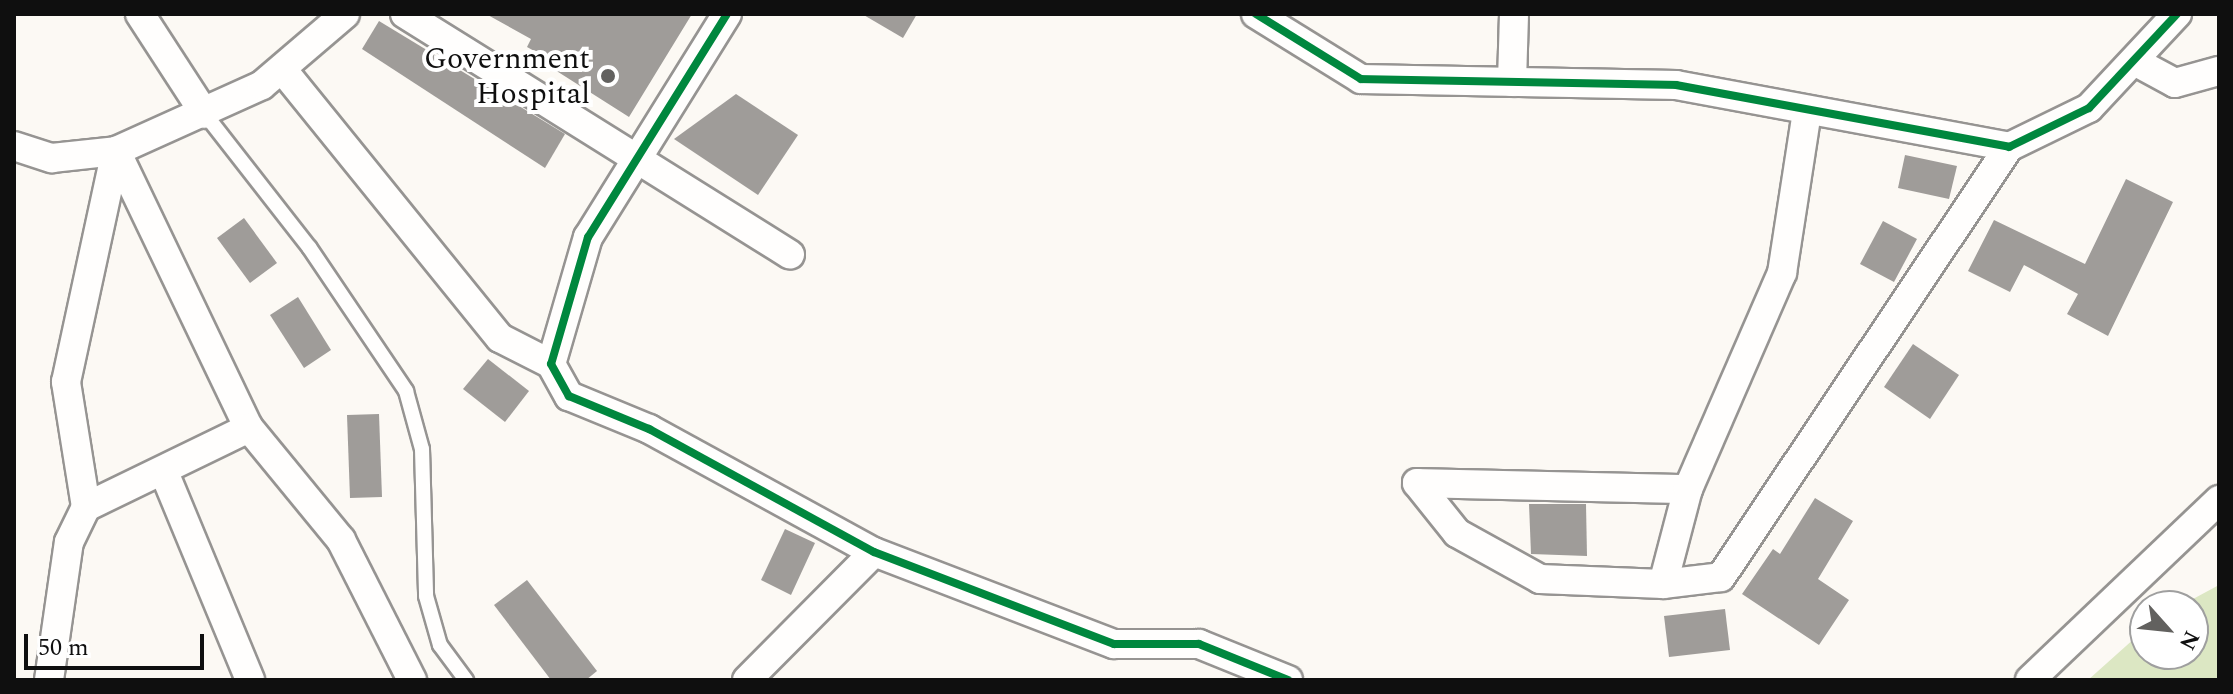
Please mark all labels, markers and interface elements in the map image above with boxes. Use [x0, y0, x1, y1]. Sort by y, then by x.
place label: Government Hospital [424, 41, 590, 112]
marker: Government Hospital [597, 65, 619, 87]
north arrow [2129, 590, 2209, 670]
scale bar [28, 618, 208, 668]
text: N [2170, 625, 2208, 656]
text: 50 m [38, 630, 89, 666]

